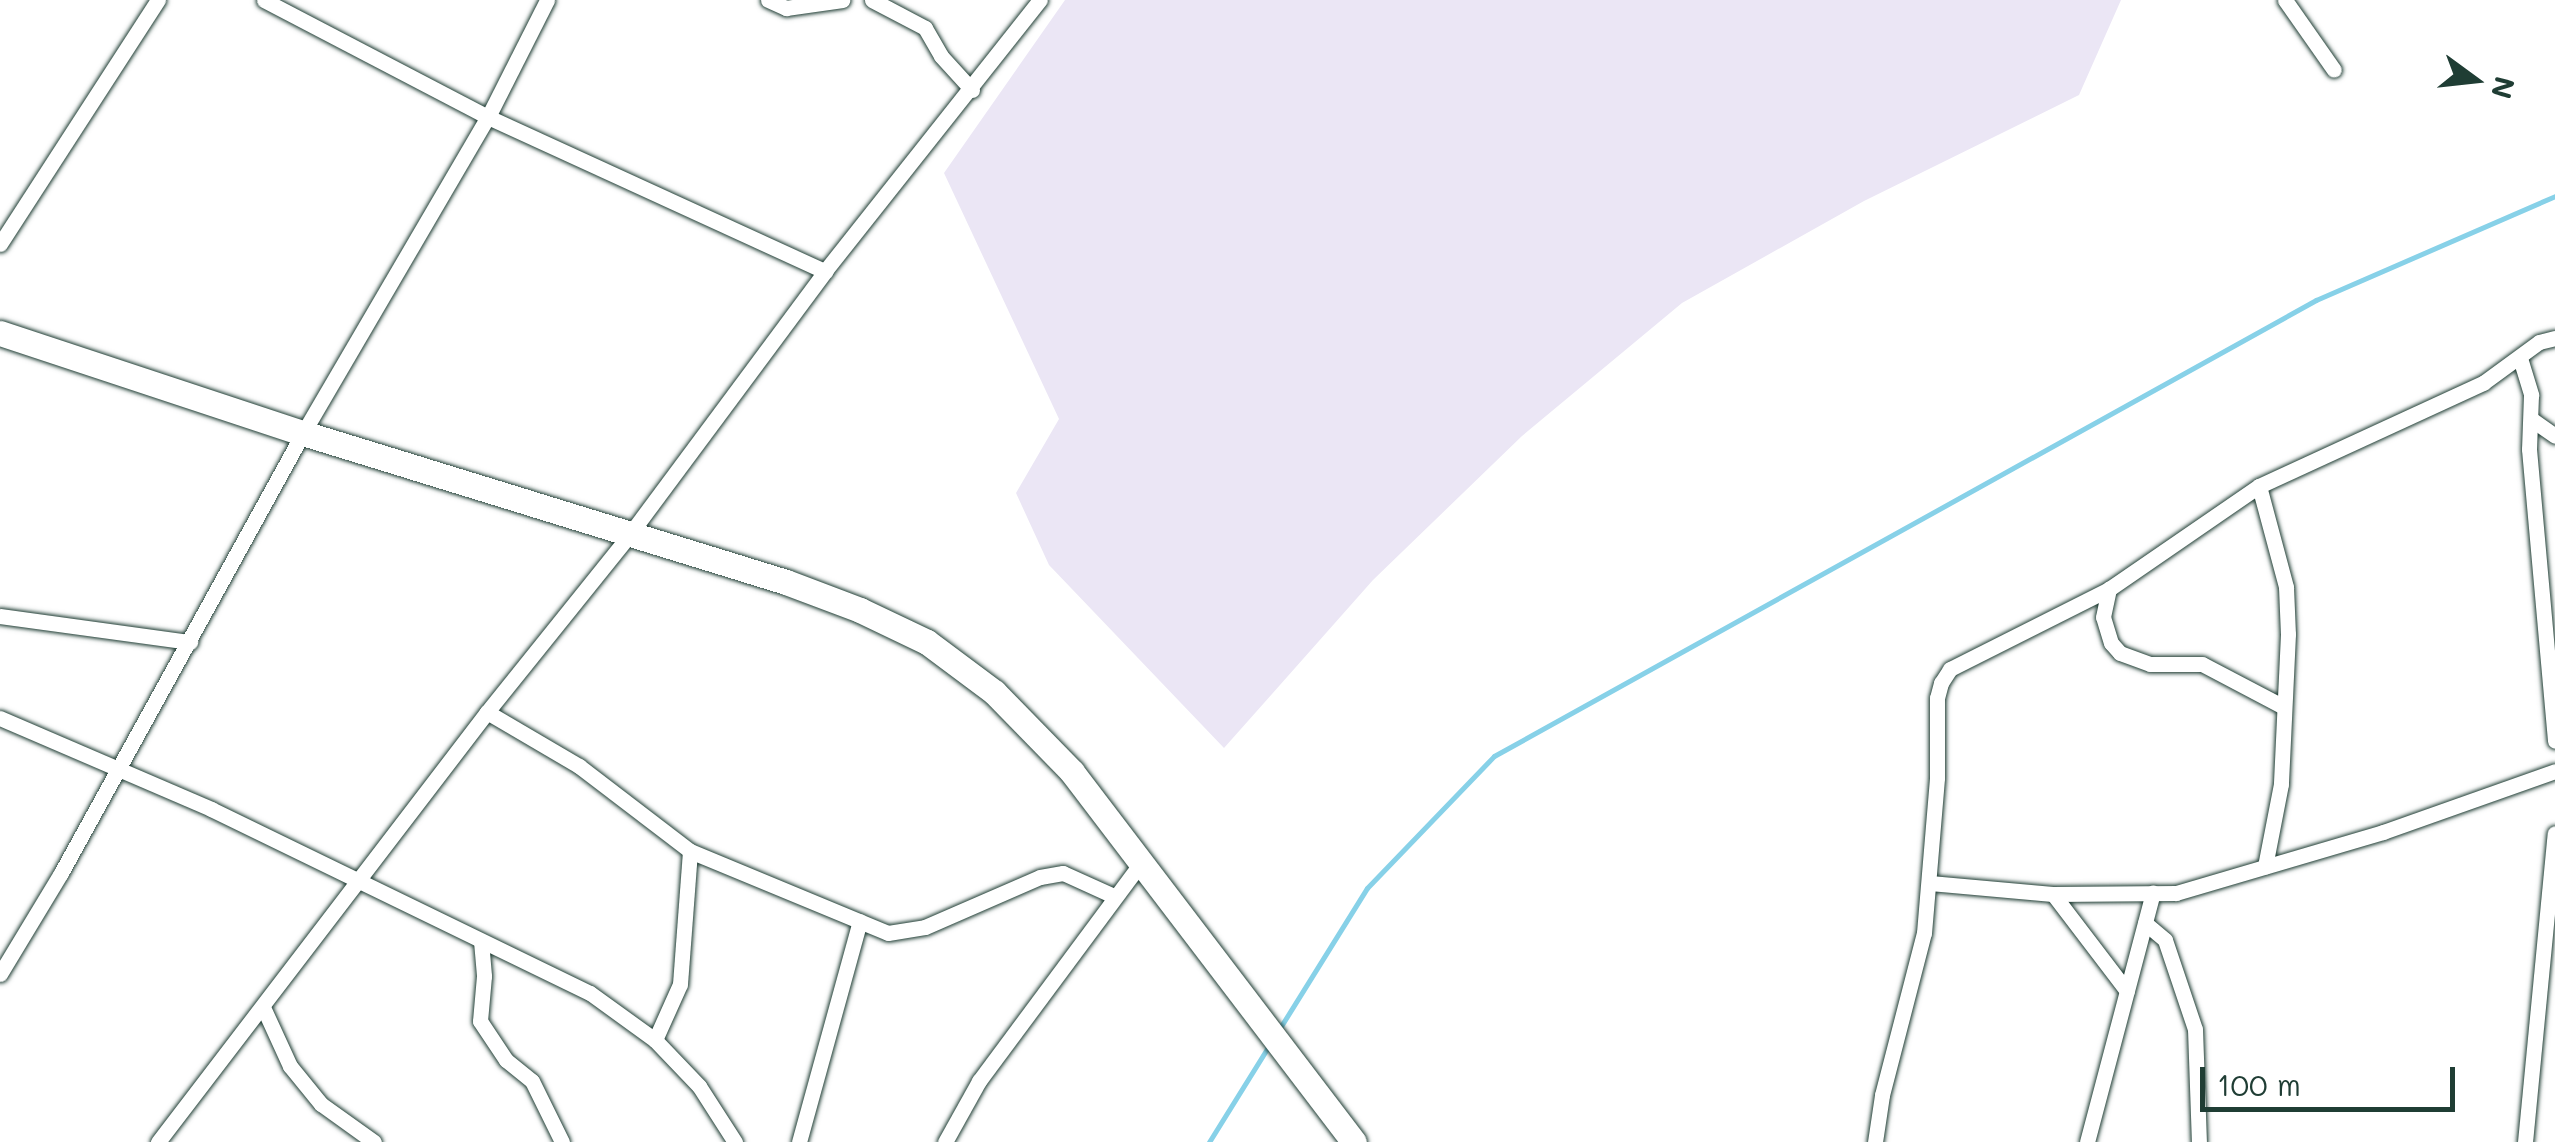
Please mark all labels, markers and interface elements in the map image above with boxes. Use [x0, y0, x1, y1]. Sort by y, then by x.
north arrow [2425, 30, 2525, 130]
text: N [2484, 73, 2524, 103]
scale bar [2205, 1047, 2460, 1109]
text: 100 m [2217, 1064, 2301, 1104]

